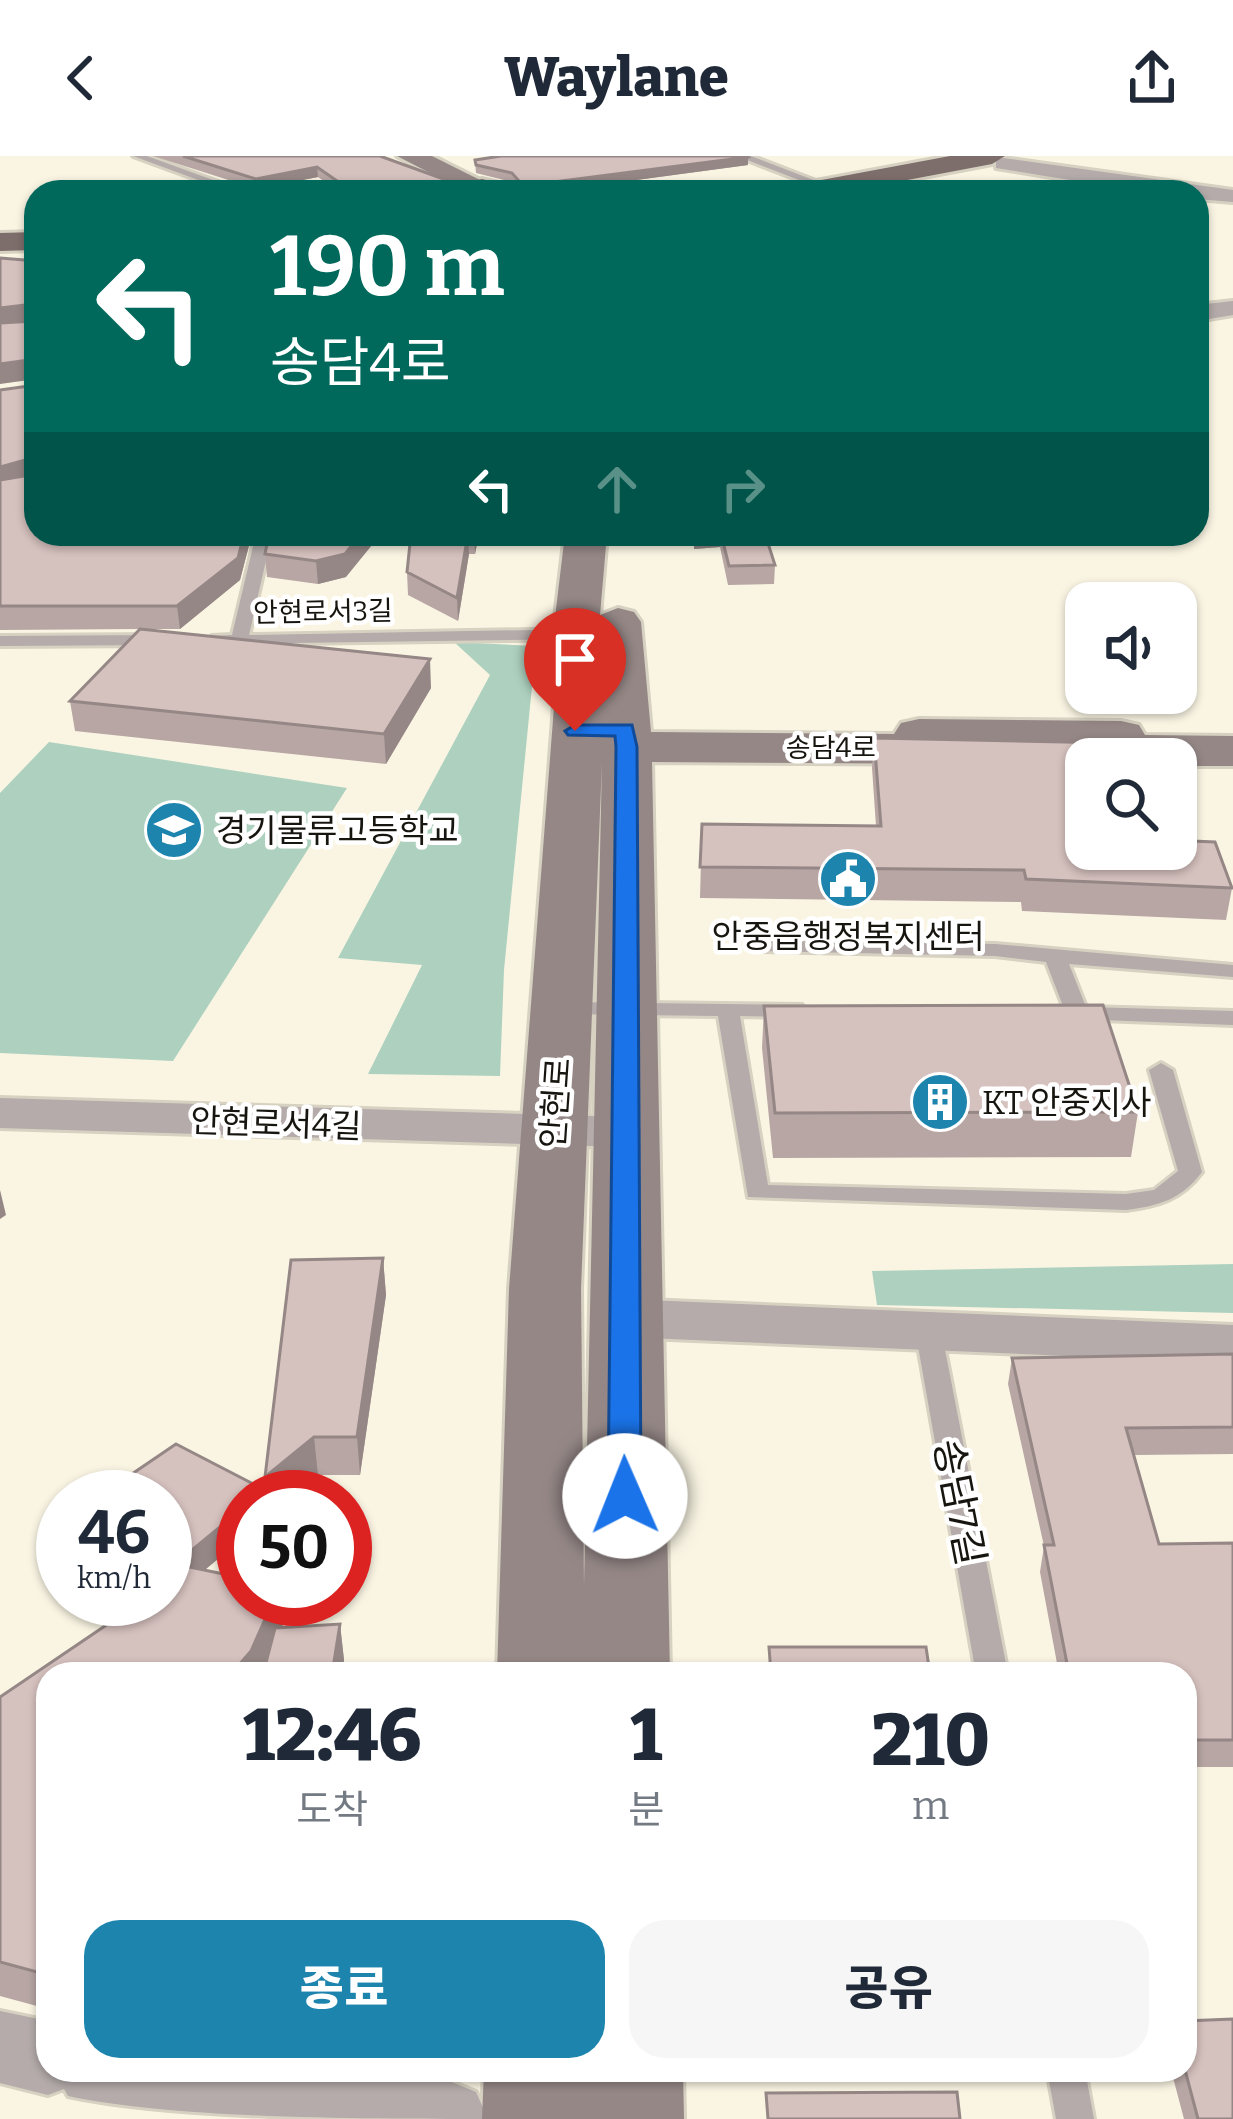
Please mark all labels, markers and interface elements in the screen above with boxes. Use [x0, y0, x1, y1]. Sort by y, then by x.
icon: back [48, 45, 114, 111]
icon: share [1119, 45, 1185, 111]
text: Waylane [504, 46, 729, 110]
text: 190 m [270, 216, 505, 317]
icon: left [72, 228, 228, 384]
text: 송담4로 [270, 331, 451, 395]
icon: left [458, 456, 524, 522]
icon: ahead [584, 456, 650, 522]
icon: right [710, 456, 776, 522]
map controls [1065, 582, 1197, 870]
button: sound [1065, 582, 1197, 714]
street label: 안현로서3길 [253, 595, 393, 629]
pin [524, 608, 626, 731]
icon: arrive [542, 626, 608, 692]
street label: 송담4로 [786, 732, 876, 764]
button: search [1065, 738, 1197, 870]
school or university icon: 경기물류고등학교 [143, 799, 205, 861]
place label: 경기물류고등학교 [216, 811, 459, 851]
public building icon: 안중읍행정복지센터 [817, 848, 879, 910]
place label: 안중읍행정복지센터 [711, 917, 985, 957]
street label: 안현로 [533, 1056, 579, 1150]
building icon: KT 안중지사 [909, 1071, 971, 1133]
place label: KT 안중지사 [982, 1083, 1151, 1123]
street label: 안현로서4길 [190, 1101, 362, 1147]
position arrow [562, 1433, 688, 1559]
street label: 송담7길 [924, 1435, 994, 1569]
speed limit sign: 50 [216, 1470, 372, 1626]
text: 46 [78, 1497, 150, 1569]
text: km/h [77, 1560, 151, 1596]
text: 12:46 [243, 1693, 421, 1779]
text: 1 [630, 1693, 662, 1779]
text: 210 [871, 1698, 990, 1784]
text: m [912, 1783, 949, 1829]
text: 도착 [296, 1787, 368, 1833]
text: 분 [628, 1787, 664, 1833]
button: 종료 [84, 1920, 605, 2058]
button: 공유 [629, 1920, 1149, 2058]

